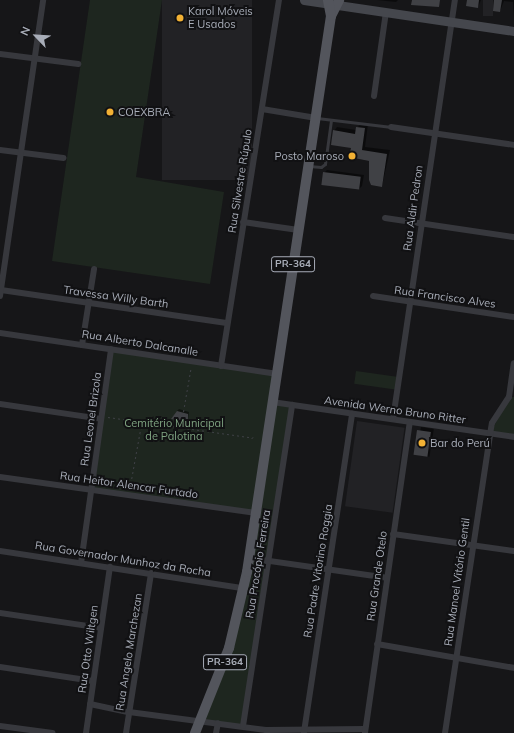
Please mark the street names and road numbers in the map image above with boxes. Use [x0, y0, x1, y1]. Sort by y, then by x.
street label: Rua Silvestre Rúpulo [225, 128, 255, 234]
street label: Rua Aldir Pedron [400, 164, 426, 252]
road number: PR-364 [271, 256, 315, 272]
street label: Travessa Willy Barth [63, 283, 169, 311]
street label: Rua Francisco Alves [393, 283, 497, 311]
street label: Rua Alberto Dalcanalle [81, 327, 199, 359]
street label: Rua Leonel Brizola [78, 371, 104, 467]
street label: Avenida Werno Bruno Ritter [323, 394, 467, 426]
street label: Rua Heitor Alencar Furtado [59, 469, 199, 501]
street label: Rua Padre Vitorino Roggia [301, 503, 335, 639]
street label: Rua Procópio Ferreira [243, 509, 273, 619]
street label: Rua Manoel Vitório Gentil [441, 517, 473, 647]
street label: Rua Grande Otelo [364, 530, 390, 622]
street label: Rua Governador Munhoz da Rocha [34, 539, 212, 579]
street label: Rua Angelo Marchezan [113, 592, 145, 712]
street label: Rua Otto Wiltgen [75, 604, 101, 694]
road number: PR-364 [203, 654, 247, 670]

